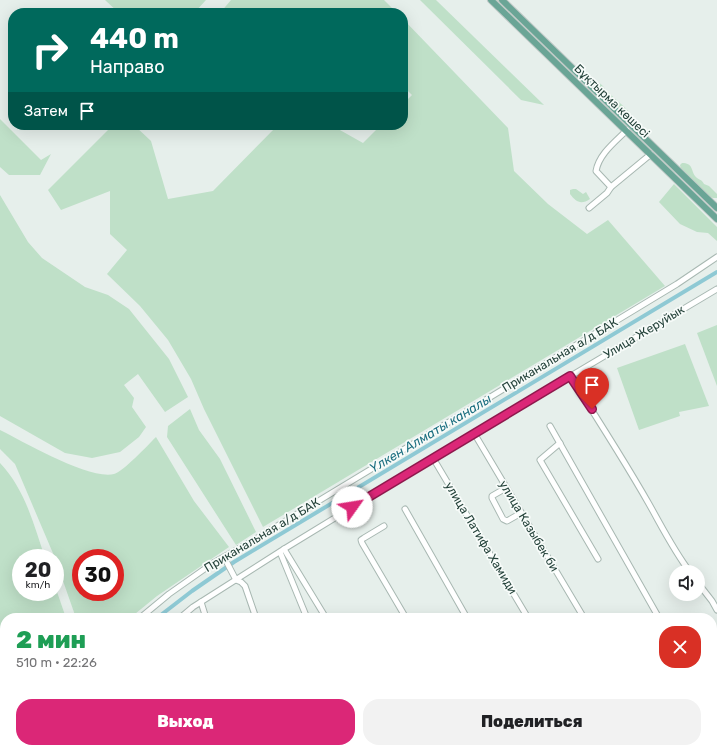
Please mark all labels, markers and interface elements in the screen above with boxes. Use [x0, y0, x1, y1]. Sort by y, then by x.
text: 440 m [90, 22, 179, 55]
icon: right [24, 24, 76, 76]
text: Направо [90, 56, 165, 78]
street label: Бұқтырма көшесі [571, 61, 653, 141]
icon: arrive [76, 100, 98, 122]
text: Затем [24, 102, 68, 120]
street label: Улица Жеруйык [601, 302, 687, 362]
street label: Приканальная а/д БАК [500, 315, 621, 395]
pin [575, 368, 609, 409]
icon: arrive [581, 374, 603, 396]
water label: Үлкен Алматы каналы [367, 391, 494, 476]
street label: улица Казыбек би [496, 478, 562, 574]
street label: улица Латифа Хамиди [442, 479, 520, 597]
position arrow [331, 486, 373, 528]
street label: Приканальная а/д БАК [202, 495, 323, 575]
speed limit sign: 30 [72, 549, 124, 601]
text: 20 [25, 558, 51, 582]
map controls [669, 565, 705, 601]
button: sound [669, 565, 705, 601]
text: km/h [26, 579, 50, 591]
text: 2 мин [16, 626, 86, 654]
button: close [659, 626, 701, 668]
text: 510 m · 22:26 [16, 655, 97, 670]
button: Выход [16, 699, 355, 745]
button: Поделиться [363, 699, 701, 745]

